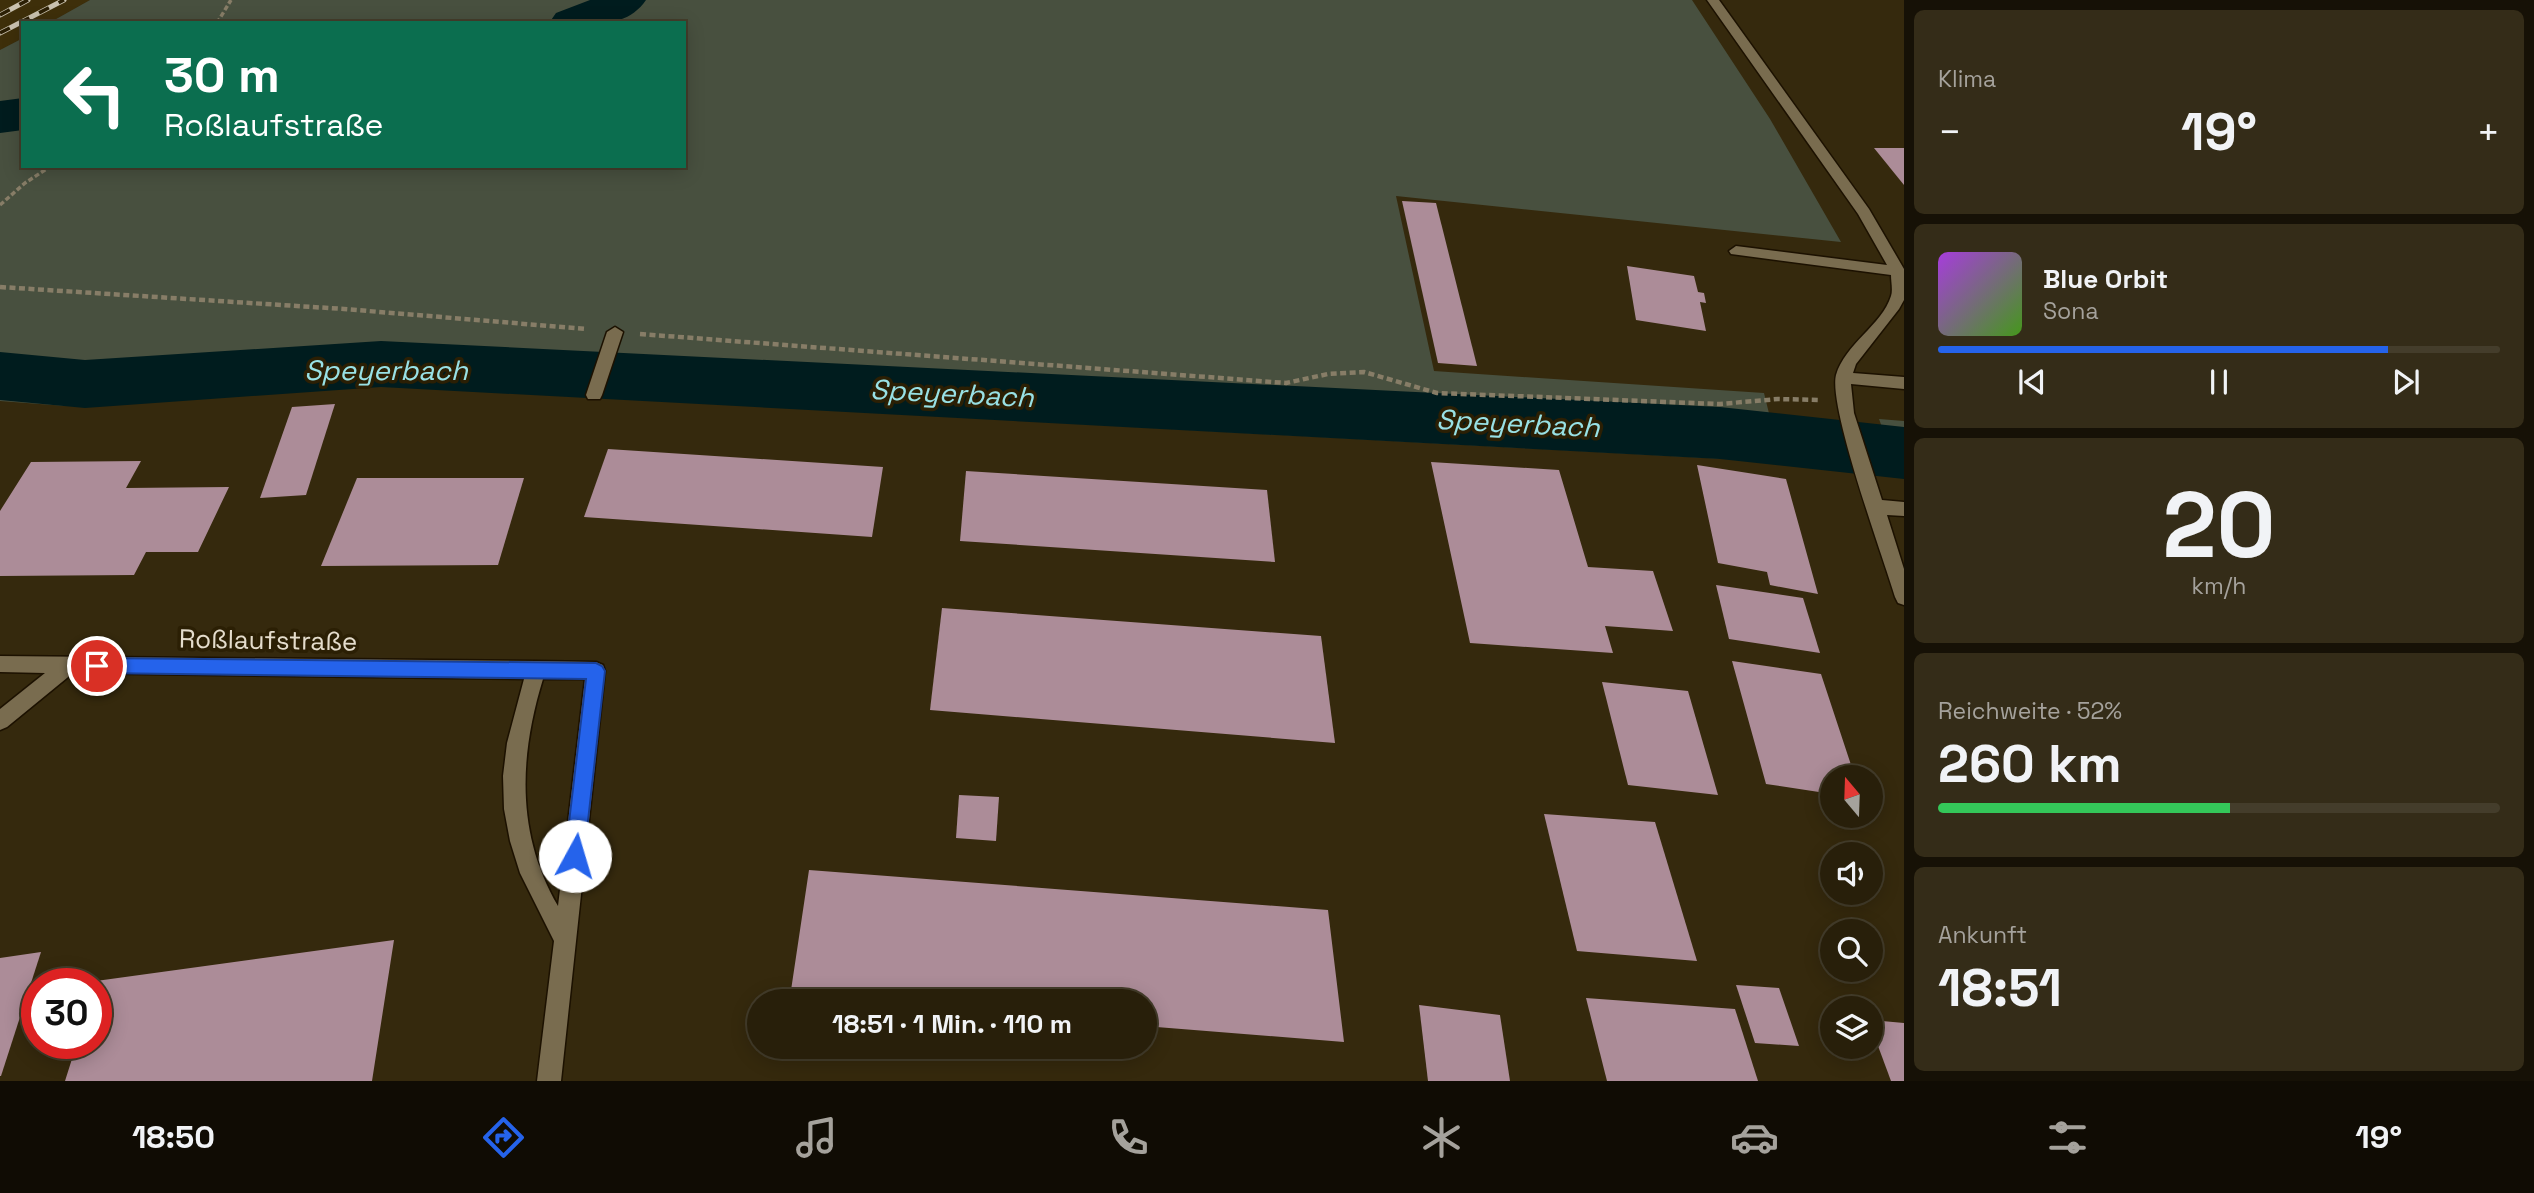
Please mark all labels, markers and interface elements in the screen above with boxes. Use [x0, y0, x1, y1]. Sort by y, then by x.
text: 30 m [164, 44, 280, 106]
icon: left [49, 49, 140, 140]
text: Klima [1938, 64, 1996, 94]
text: 19° [2181, 99, 2257, 165]
text: Roßlaufstraße [164, 105, 384, 145]
text: − [1938, 108, 1962, 156]
text: + [2476, 108, 2500, 156]
text: Blue Orbit [2043, 262, 2168, 296]
text: Sona [2043, 296, 2099, 326]
water label: Speyerbach [304, 352, 469, 388]
icon: previous [2013, 363, 2051, 401]
icon: pause [2200, 363, 2238, 401]
icon: next [2387, 363, 2425, 401]
water label: Speyerbach [869, 371, 1036, 415]
water label: Speyerbach [1435, 401, 1602, 445]
text: 20 [2162, 467, 2276, 584]
text: km/h [2192, 571, 2246, 601]
street label: Roßlaufstraße [179, 621, 357, 659]
pin [67, 636, 127, 696]
icon: arrive [78, 647, 116, 685]
text: Reichweite · 52% [1938, 696, 2122, 726]
text: 260 km [1938, 731, 2122, 797]
north arrow [1820, 765, 1883, 828]
map controls [1820, 765, 1883, 1059]
position arrow [538, 819, 612, 893]
button: sound [1820, 842, 1883, 905]
button: search [1820, 919, 1883, 982]
text: Ankunft [1938, 920, 2027, 950]
text: 18:51 [1938, 955, 2062, 1021]
speed limit sign: 30 [21, 968, 112, 1059]
button: layers [1820, 996, 1883, 1059]
text: 18:51 · 1 Min. · 110 m [832, 1007, 1072, 1041]
icon: directions [479, 1113, 528, 1162]
icon: music [792, 1113, 841, 1162]
icon: phone [1104, 1113, 1153, 1162]
icon: climate [1417, 1113, 1466, 1162]
icon: car [1730, 1113, 1779, 1162]
icon: filters [2043, 1113, 2092, 1162]
text: 18:50 [132, 1117, 215, 1157]
text: 19° [2355, 1117, 2402, 1157]

